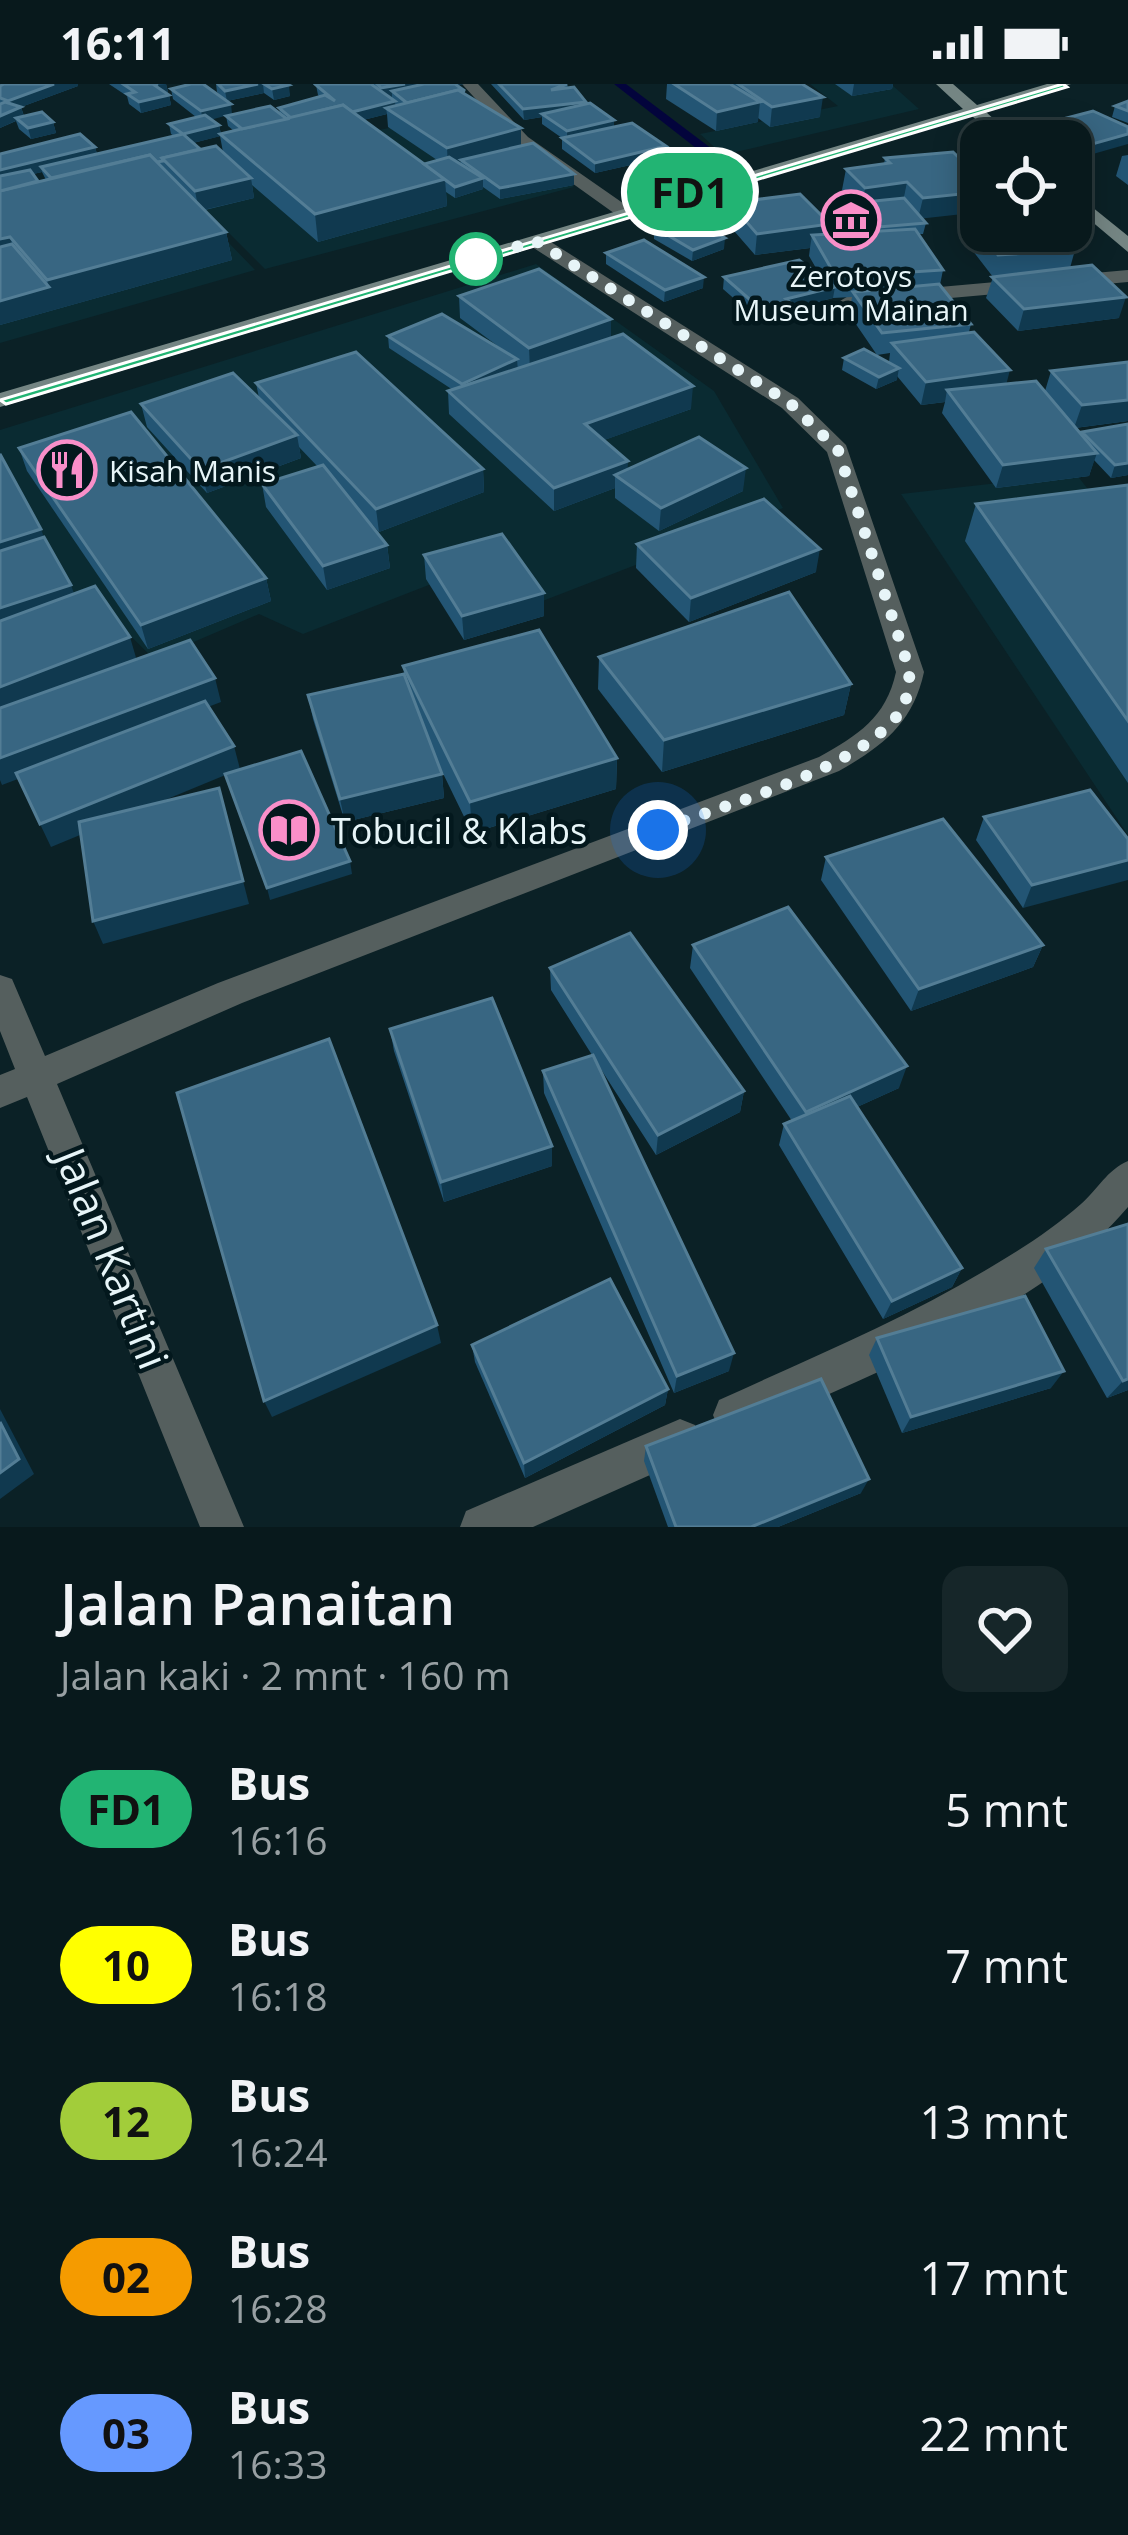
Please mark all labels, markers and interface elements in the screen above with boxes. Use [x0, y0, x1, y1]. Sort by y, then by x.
text: 16:11 [60, 12, 176, 73]
map controls [960, 120, 1092, 252]
button: locate [960, 120, 1092, 252]
line badge: FD1 [621, 153, 759, 231]
text: FD1 [651, 163, 729, 220]
museum icon: Zerotoys Museum Mainan [820, 189, 882, 251]
unlabelled marker [451, 234, 501, 284]
place label: Zerotoys Museum Mainan [733, 255, 969, 330]
restaurant icon: Kisah Manis [36, 439, 98, 501]
place label: Kisah Manis [109, 450, 276, 491]
library icon: Tobucil & Klabs [258, 799, 320, 861]
your location [628, 800, 688, 860]
place label: Tobucil & Klabs [331, 806, 587, 855]
street label: Jalan Kartini [41, 1135, 183, 1377]
text: Jalan Panaitan [60, 1564, 455, 1642]
button: heart [942, 1566, 1068, 1692]
text: Jalan kaki · 2 mnt · 160 m [60, 1648, 511, 1701]
text: Bus [228, 1752, 310, 1813]
text: 5 mnt [945, 1779, 1068, 1840]
text: FD1 [87, 1780, 165, 1837]
text: 16:16 [228, 1813, 327, 1866]
text: Bus [228, 1908, 310, 1969]
text: 7 mnt [945, 1935, 1068, 1996]
text: 10 [102, 1936, 150, 1993]
text: 16:18 [228, 1969, 327, 2022]
text: Bus [228, 2064, 310, 2125]
text: 13 mnt [920, 2091, 1068, 2152]
text: 12 [102, 2092, 150, 2149]
text: 16:24 [228, 2125, 327, 2178]
text: Bus [228, 2220, 310, 2281]
text: 17 mnt [920, 2247, 1068, 2308]
text: 02 [102, 2248, 150, 2305]
text: 16:28 [228, 2281, 327, 2334]
text: Bus [228, 2376, 310, 2437]
text: 22 mnt [920, 2403, 1068, 2464]
text: 03 [102, 2404, 150, 2461]
text: 16:33 [228, 2437, 327, 2490]

